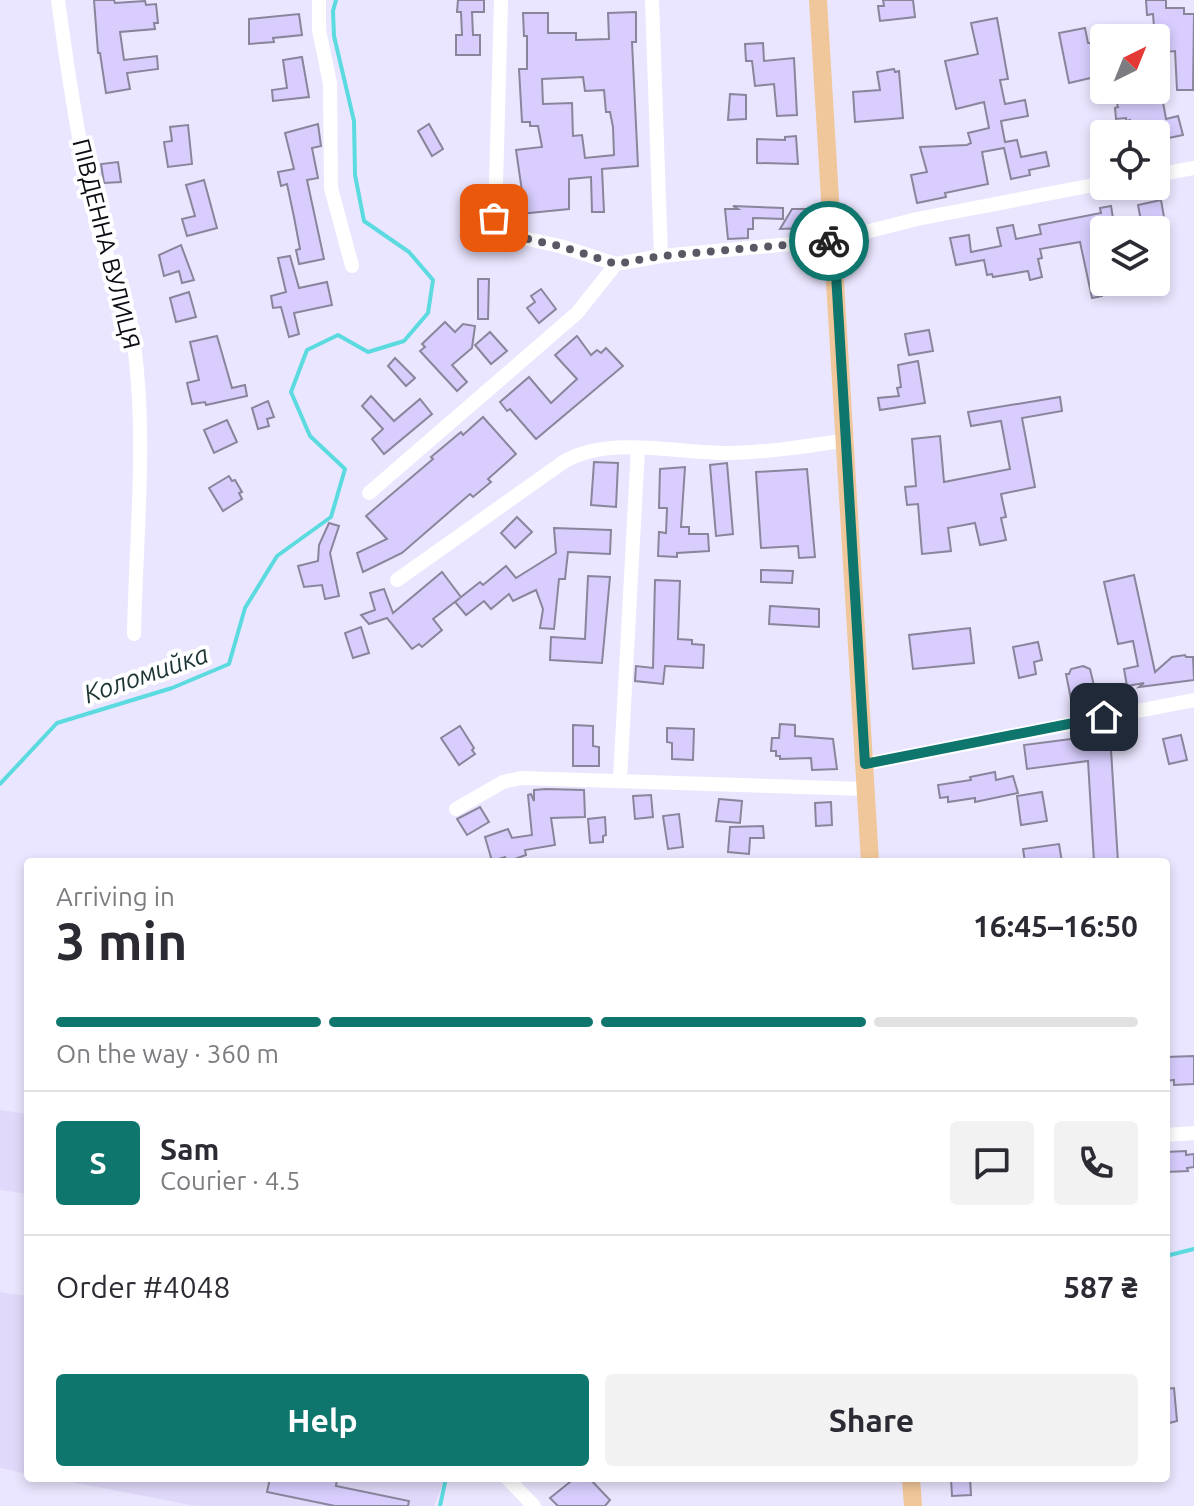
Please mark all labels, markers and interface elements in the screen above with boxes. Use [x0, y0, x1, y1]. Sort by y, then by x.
north arrow [1090, 24, 1170, 104]
map controls [1090, 24, 1170, 296]
button: locate [1090, 120, 1170, 200]
street label: ПІВДЕННА ВУЛИЦЯ [67, 136, 146, 352]
pin [460, 184, 528, 252]
icon: bag [472, 196, 516, 240]
courier [789, 201, 869, 281]
button: layers [1090, 216, 1170, 296]
icon: bike [807, 219, 851, 263]
water label: Коломийка [80, 639, 212, 708]
pin [1070, 683, 1138, 751]
icon: home [1082, 695, 1126, 739]
text: Arriving in [56, 882, 175, 911]
text: 16:45–16:50 [973, 909, 1138, 943]
text: 3 min [56, 912, 187, 970]
text: On the way · 360 m [56, 1039, 279, 1068]
button: chat [950, 1121, 1034, 1205]
button: phone [1054, 1121, 1138, 1205]
text: Sam [160, 1132, 219, 1166]
text: S [89, 1146, 107, 1180]
text: Courier · 4.5 [160, 1166, 300, 1195]
text: Order #4048 [56, 1270, 230, 1304]
text: 587 ₴ [1063, 1270, 1138, 1304]
button: Help [56, 1374, 589, 1466]
button: Share [605, 1374, 1138, 1466]

